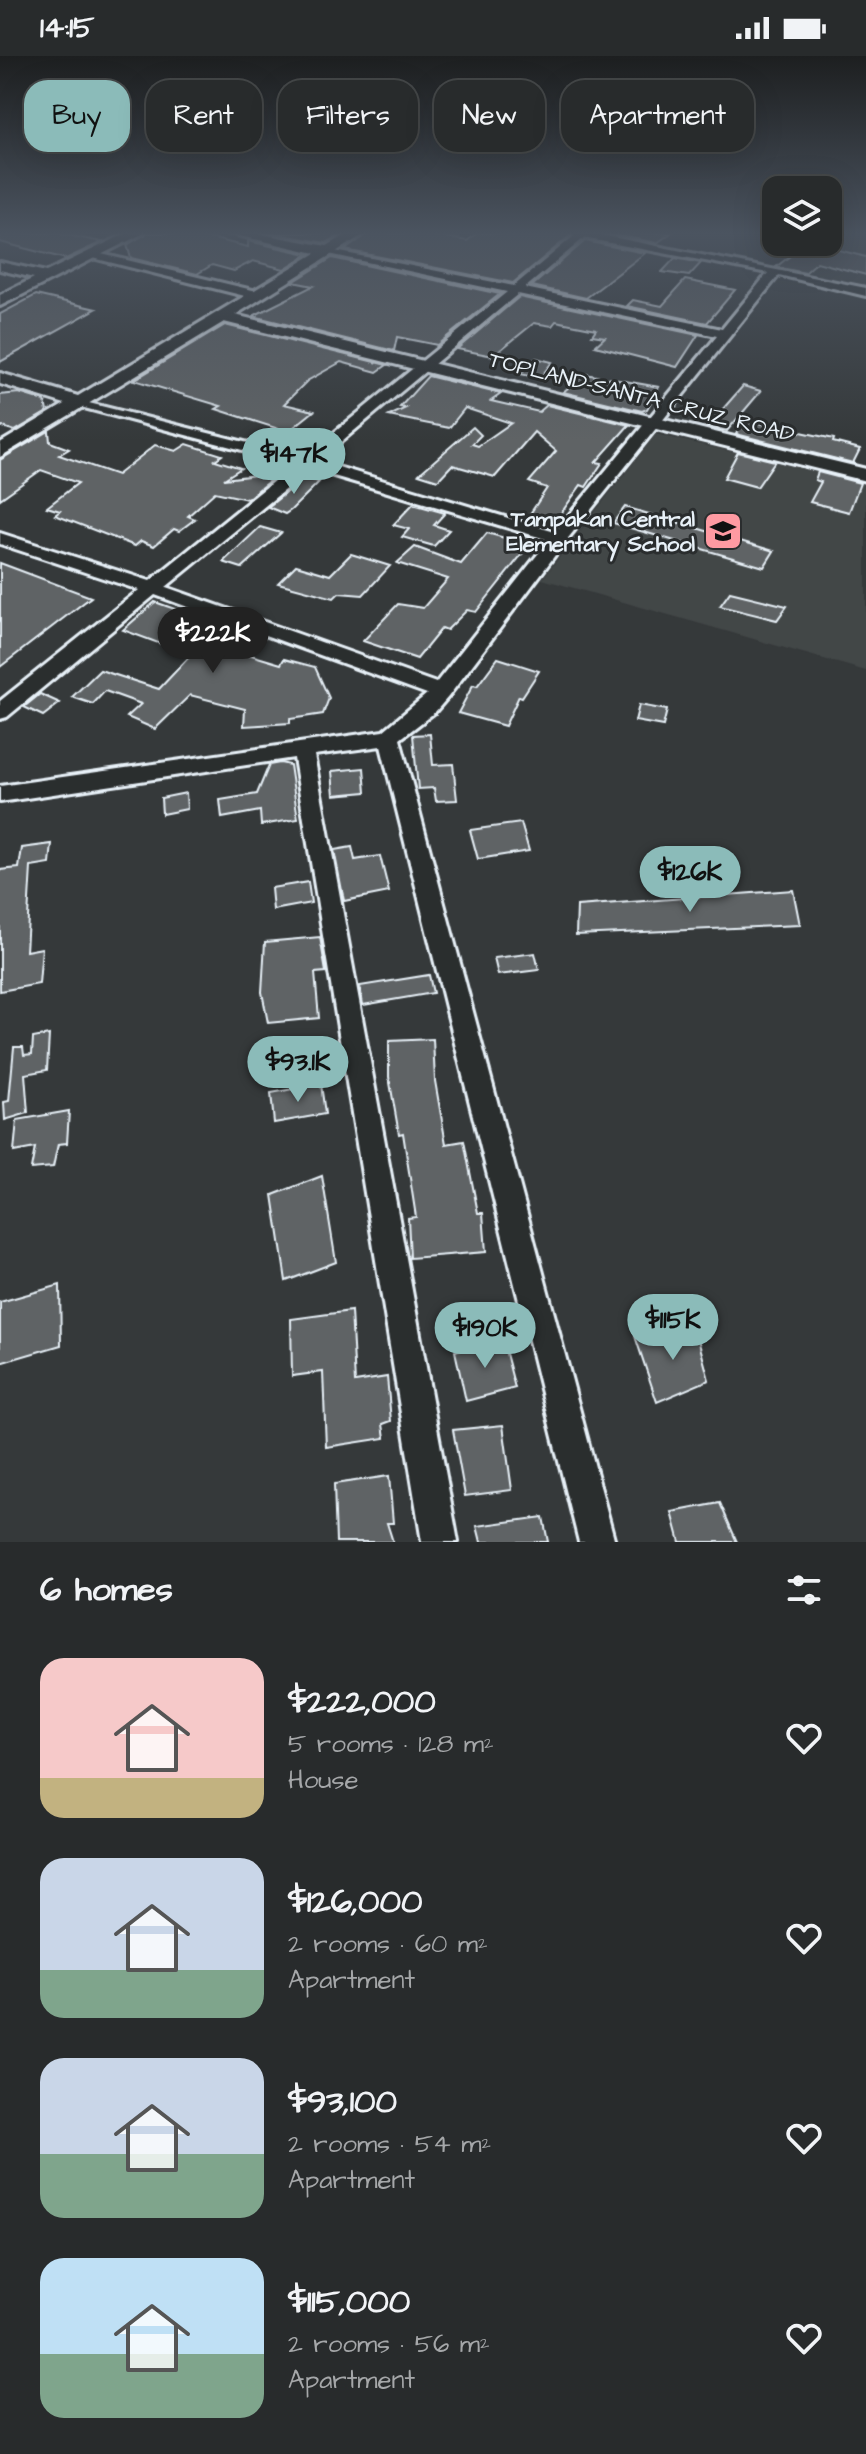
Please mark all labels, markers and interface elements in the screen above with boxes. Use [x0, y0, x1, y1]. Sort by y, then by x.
text: 14:15 [40, 7, 94, 49]
chip: Buy [24, 80, 130, 152]
chip: Rent [146, 80, 262, 152]
chip: Filters [278, 80, 418, 152]
chip: New [434, 80, 545, 152]
chip: Apartment [561, 80, 754, 152]
map controls [762, 176, 842, 256]
button: layers [762, 176, 842, 256]
street label: TOPLAND-SANTA CRUZ ROAD [486, 344, 798, 450]
pin: $147K [238, 428, 350, 496]
text: $147K [260, 436, 328, 472]
place label: Tampakan Central Elementary School [506, 504, 696, 562]
school or university icon: Tampakan Central Elementary School [702, 510, 744, 552]
pin: $222K [157, 607, 269, 675]
text: $222K [176, 615, 250, 651]
pin: $126K [634, 846, 746, 914]
text: $126K [658, 854, 722, 890]
pin: $93.1K [233, 1036, 363, 1104]
text: $93.1K [265, 1044, 331, 1080]
pin: $115K [617, 1294, 729, 1362]
pin: $190K [429, 1302, 541, 1370]
text: $115K [645, 1302, 701, 1338]
text: $190K [453, 1310, 517, 1346]
text: 6 homes [40, 1566, 173, 1614]
icon: filters [782, 1568, 826, 1612]
text: $222,000 [288, 1678, 436, 1726]
icon: home [104, 1690, 200, 1786]
icon: heart [782, 1716, 826, 1760]
text: 5 rooms · 128 m² [288, 1726, 494, 1762]
text: House [288, 1762, 359, 1798]
text: $126,000 [288, 1878, 422, 1926]
icon: home [104, 1890, 200, 1986]
icon: heart [782, 1916, 826, 1960]
text: 2 rooms · 60 m² [288, 1926, 488, 1962]
text: Apartment [288, 1962, 415, 1998]
text: $93,100 [288, 2078, 397, 2126]
icon: home [104, 2090, 200, 2186]
icon: heart [782, 2116, 826, 2160]
text: 2 rooms · 54 m² [288, 2126, 491, 2162]
text: Apartment [288, 2162, 415, 2198]
text: $115,000 [288, 2278, 410, 2326]
icon: home [104, 2290, 200, 2386]
icon: heart [782, 2316, 826, 2360]
text: 2 rooms · 56 m² [288, 2326, 490, 2362]
text: Apartment [288, 2362, 415, 2398]

